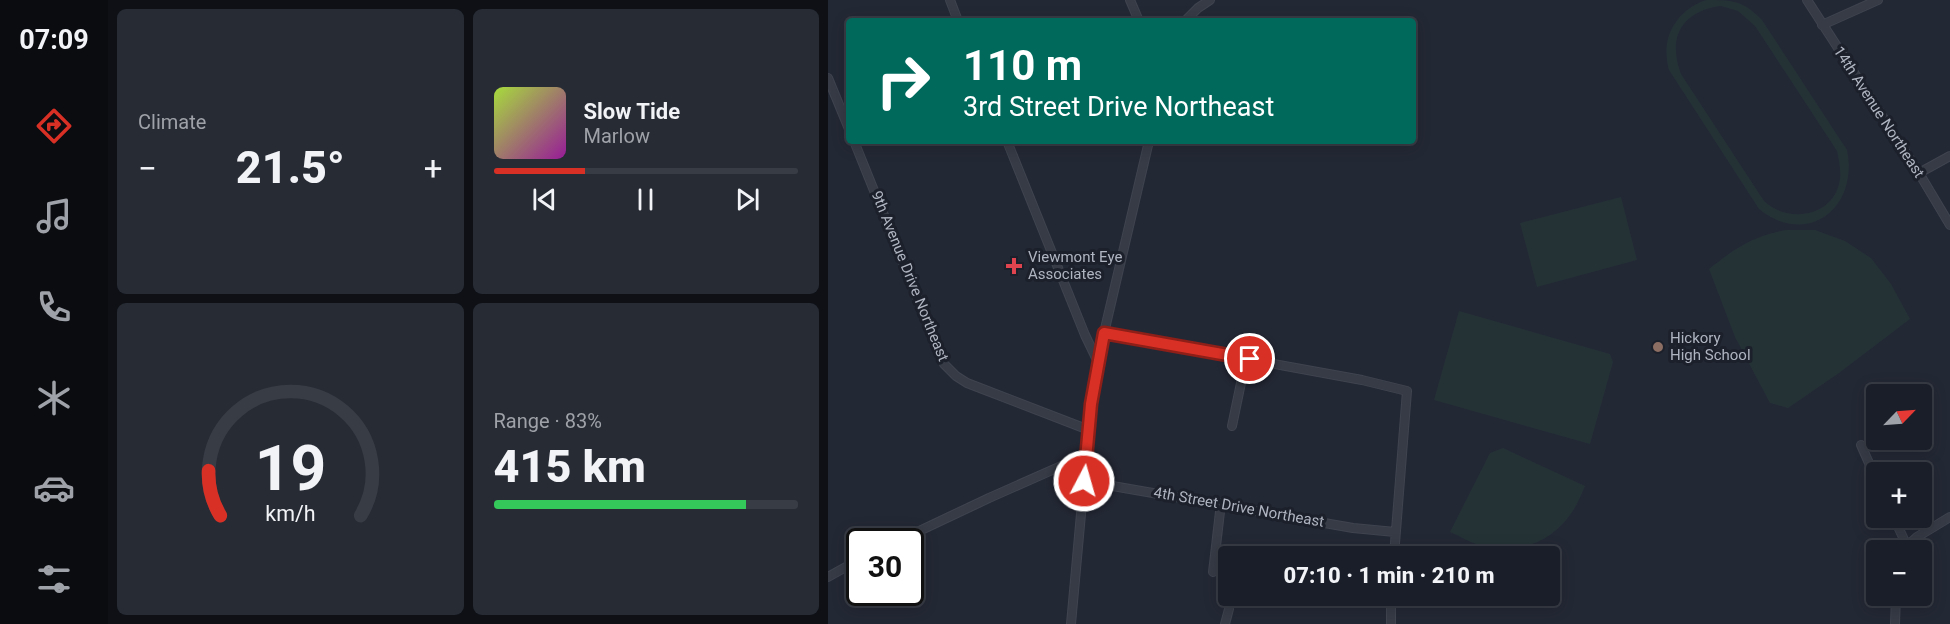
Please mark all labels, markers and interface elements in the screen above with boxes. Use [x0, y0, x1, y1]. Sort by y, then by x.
text: 07:09 [19, 24, 89, 56]
text: 110 m [963, 41, 1082, 90]
icon: right [864, 42, 942, 120]
street label: 14th Avenue Northeast [1830, 43, 1928, 181]
text: 3rd Street Drive Northeast [963, 91, 1274, 123]
text: Slow Tide [584, 99, 680, 124]
icon: directions [33, 105, 75, 147]
text: Climate [138, 110, 206, 134]
text: Marlow [584, 124, 650, 148]
text: 21.5° [236, 141, 345, 194]
text: − [138, 149, 157, 188]
text: + [424, 149, 442, 188]
icon: previous [528, 183, 561, 216]
icon: pause [629, 183, 662, 216]
icon: next [731, 183, 764, 216]
street label: 9th Avenue Drive Northeast [868, 188, 952, 364]
icon: music [33, 195, 75, 237]
place label: Viewmont Eye Associates [1028, 248, 1122, 283]
marker: Viewmont Eye Associates [1005, 257, 1023, 275]
icon: phone [33, 286, 75, 328]
place label: Hickory High School [1670, 329, 1751, 364]
pin [1224, 333, 1275, 384]
marker: Hickory High School [1651, 340, 1665, 354]
icon: arrive [1233, 342, 1266, 375]
icon: climate [33, 377, 75, 419]
north arrow [1866, 384, 1932, 450]
map controls [1866, 384, 1932, 606]
text: Range · 83% [494, 409, 602, 433]
text: 19 [254, 432, 326, 505]
text: 415 km [494, 440, 646, 493]
position arrow [1052, 449, 1116, 513]
button: + [1866, 462, 1932, 528]
icon: car [33, 467, 75, 509]
street label: 4th Street Drive Northeast [1152, 483, 1326, 531]
text: km/h [265, 501, 315, 526]
speed limit sign: 30 [846, 528, 924, 606]
button: − [1866, 540, 1932, 606]
icon: filters [33, 558, 75, 600]
text: 07:10 · 1 min · 210 m [1284, 563, 1494, 588]

